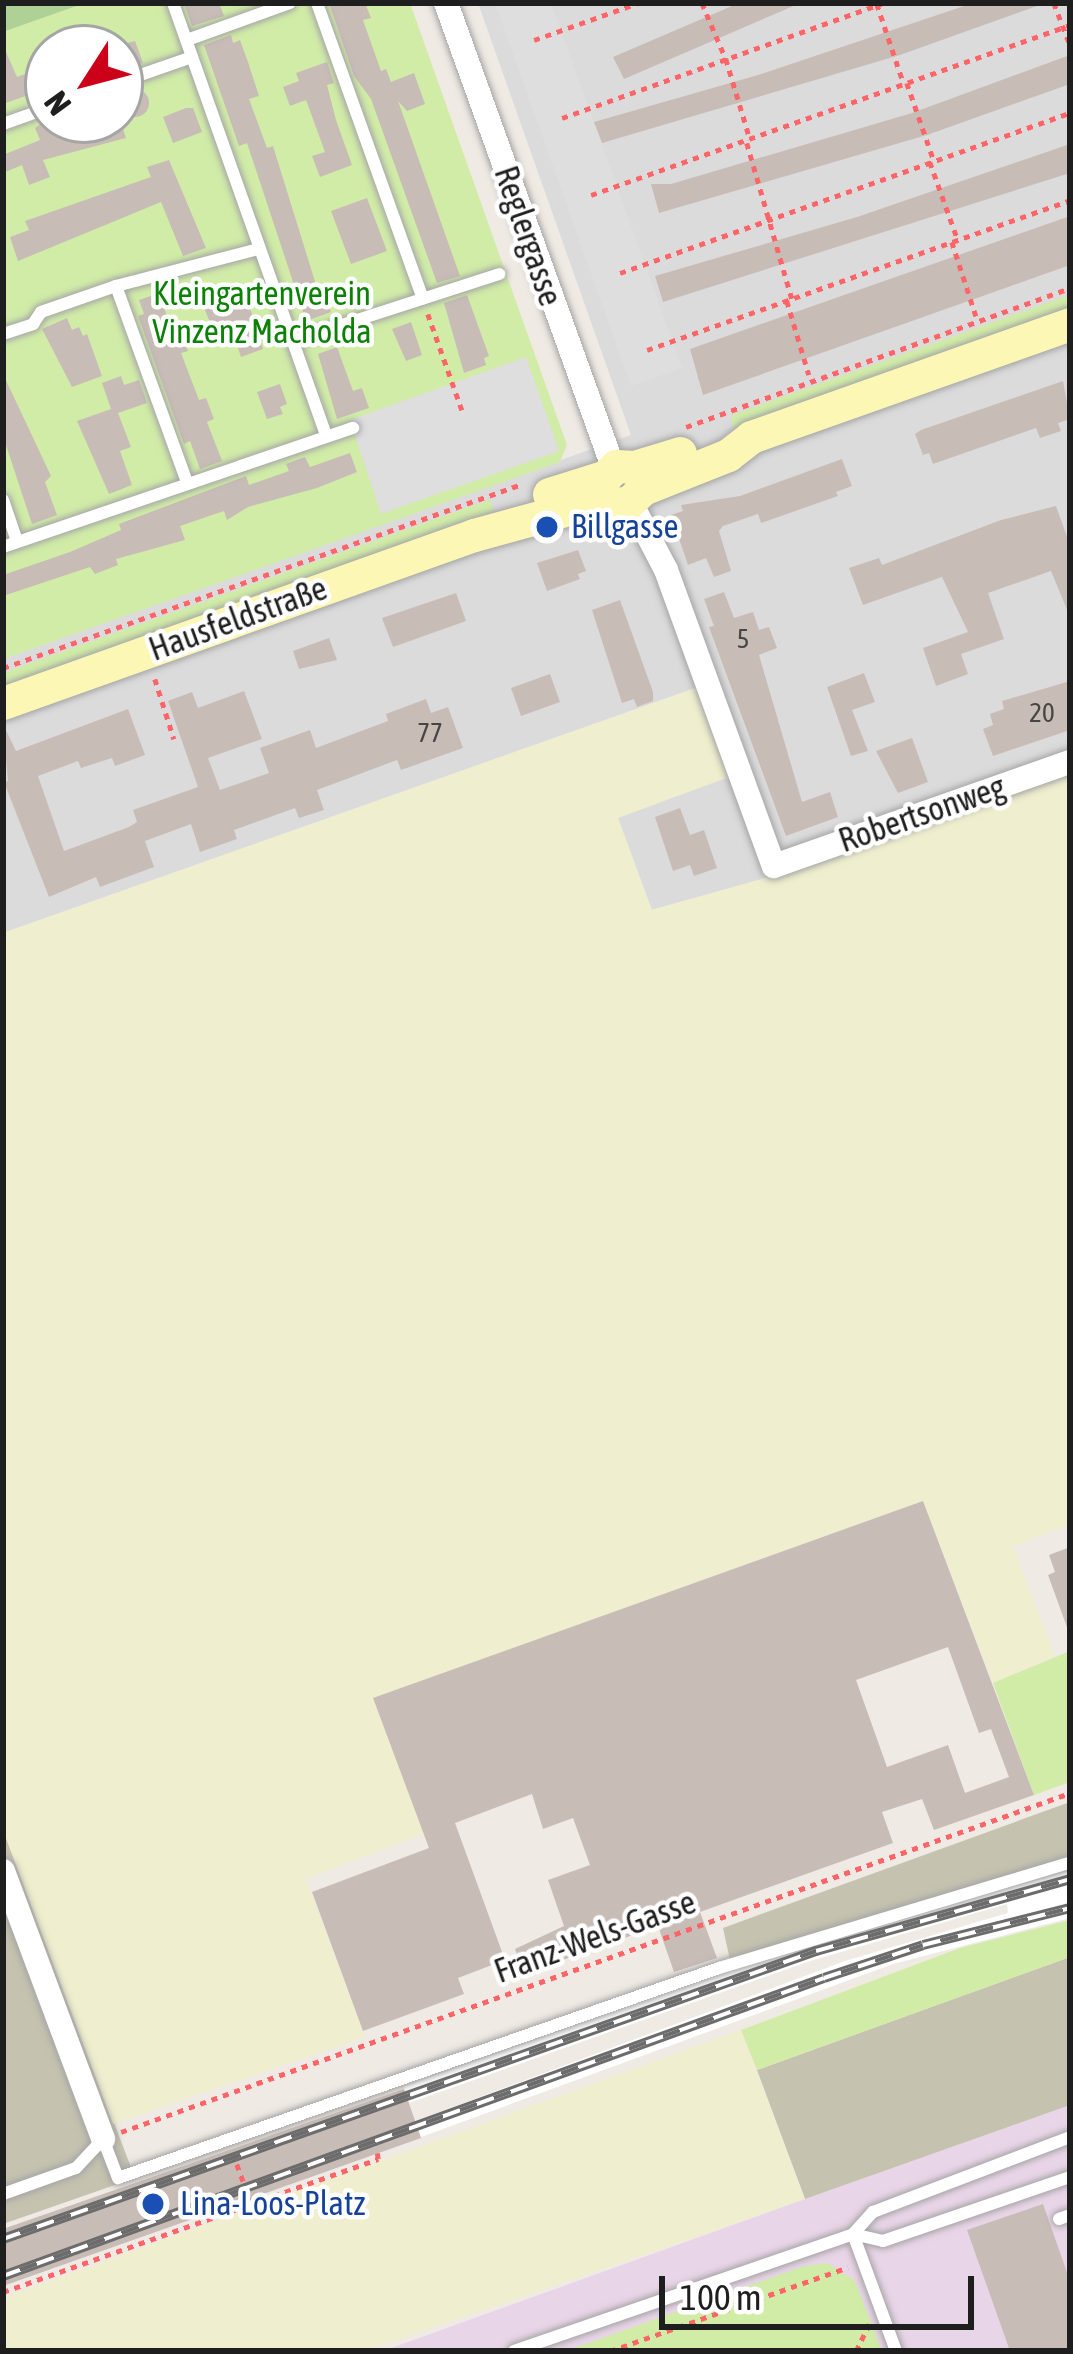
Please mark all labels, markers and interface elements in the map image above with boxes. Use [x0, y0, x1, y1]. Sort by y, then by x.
north arrow [24, 24, 144, 144]
text: N [36, 84, 78, 122]
street label: Reglergasse [486, 161, 570, 311]
park label: Kleingartenverein Vinzenz Macholda [152, 274, 372, 352]
place label: Billgasse [571, 507, 678, 547]
marker: Billgasse [534, 514, 560, 540]
street label: Hausfeldstraße [144, 569, 332, 669]
house number: 5 [737, 623, 749, 655]
house number: 20 [1029, 697, 1055, 729]
house number: 77 [417, 717, 443, 749]
street label: Robertsonweg [834, 767, 1010, 861]
street label: Franz-Wels-Gasse [489, 1882, 701, 1992]
place label: Lina-Loos-Platz [180, 2184, 365, 2224]
marker: Lina-Loos-Platz [137, 2188, 169, 2220]
scale bar [665, 2252, 980, 2326]
text: 100 m [680, 2276, 762, 2318]

